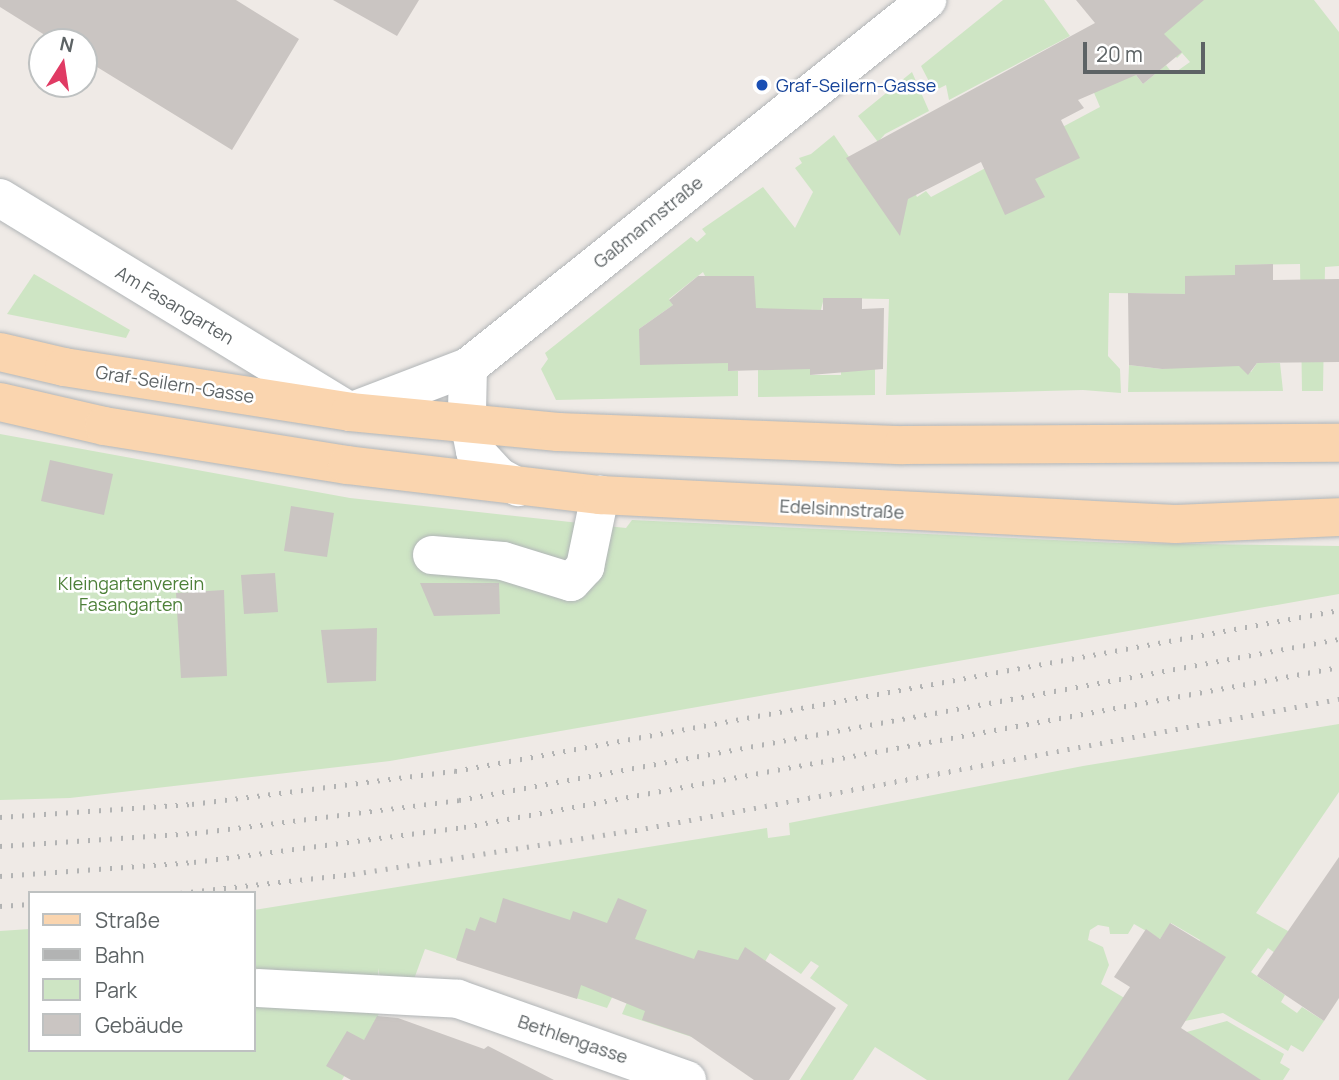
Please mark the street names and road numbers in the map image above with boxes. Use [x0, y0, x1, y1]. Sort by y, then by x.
street label: Gaßmannstraße [589, 171, 707, 273]
street label: Am Fasangarten [112, 261, 238, 349]
street label: Graf-Seilern-Gasse [94, 361, 256, 407]
street label: Edelsinnstraße [779, 495, 905, 523]
street label: Bethlengasse [515, 1010, 631, 1068]

